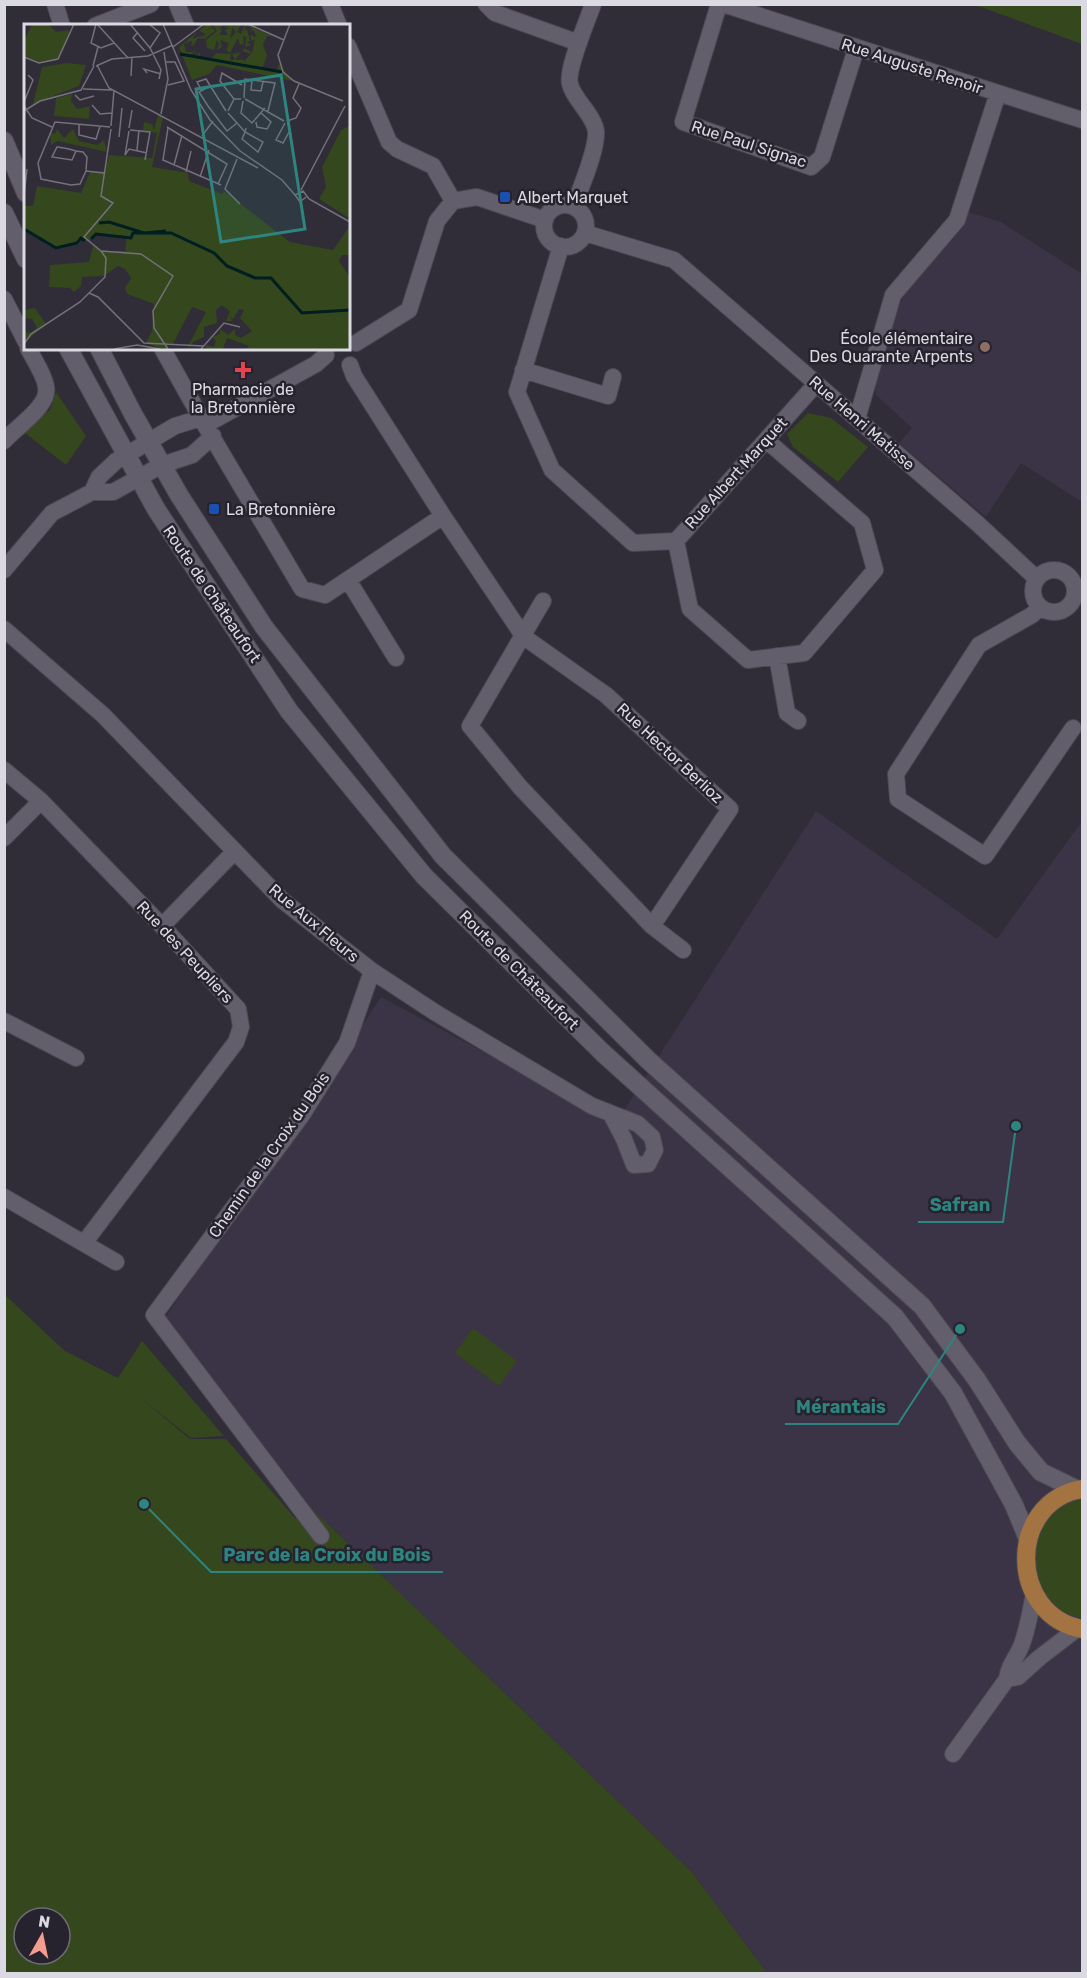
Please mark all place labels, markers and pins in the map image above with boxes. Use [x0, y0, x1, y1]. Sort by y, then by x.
place label: Albert Marquet [517, 188, 628, 207]
marker: Albert Marquet [498, 190, 512, 204]
place label: École élémentaire Des Quarante Arpents [809, 329, 973, 366]
marker: École élémentaire Des Quarante Arpents [978, 340, 992, 354]
marker: Pharmacie de la Bretonnière [236, 363, 250, 377]
place label: Pharmacie de la Bretonnière [191, 380, 295, 417]
place label: La Bretonnière [226, 500, 336, 519]
marker: La Bretonnière [207, 502, 221, 516]
callout: Safran [918, 1186, 1003, 1222]
callout: Mérantais [785, 1388, 898, 1424]
callout: Parc de la Croix du Bois [211, 1536, 443, 1572]

